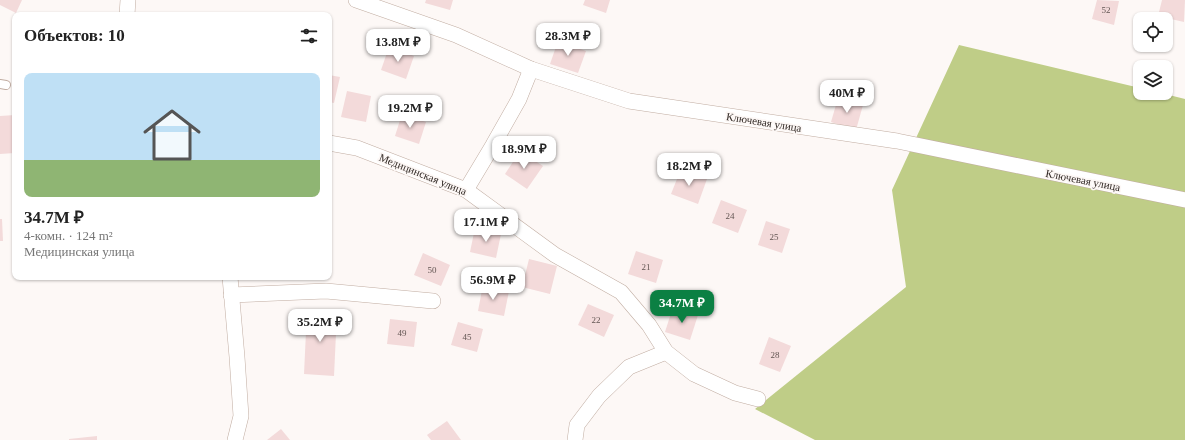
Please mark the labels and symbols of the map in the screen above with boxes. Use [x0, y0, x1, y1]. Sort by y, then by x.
house number: 52 [1102, 5, 1111, 15]
pin: 28.3M ₽ [531, 23, 605, 57]
pin: 13.8M ₽ [361, 29, 435, 63]
pin: 40M ₽ [819, 80, 875, 114]
pin: 19.2M ₽ [373, 95, 447, 129]
street label: Ключевая улица [726, 110, 803, 134]
pin: 18.9M ₽ [487, 136, 561, 170]
street label: Медицинская улица [377, 151, 469, 197]
pin: 18.2M ₽ [652, 153, 726, 187]
street label: Ключевая улица [1045, 167, 1122, 193]
pin: 17.1M ₽ [449, 209, 523, 243]
house number: 24 [726, 211, 735, 221]
house number: 25 [770, 232, 779, 242]
house number: 21 [642, 262, 651, 272]
house number: 50 [428, 265, 437, 275]
pin: 56.9M ₽ [456, 267, 530, 301]
pin: 34.7M ₽ [645, 290, 719, 324]
pin: 35.2M ₽ [283, 309, 357, 343]
house number: 22 [592, 315, 601, 325]
house number: 49 [398, 328, 407, 338]
house number: 45 [463, 332, 472, 342]
house number: 28 [771, 350, 780, 360]

